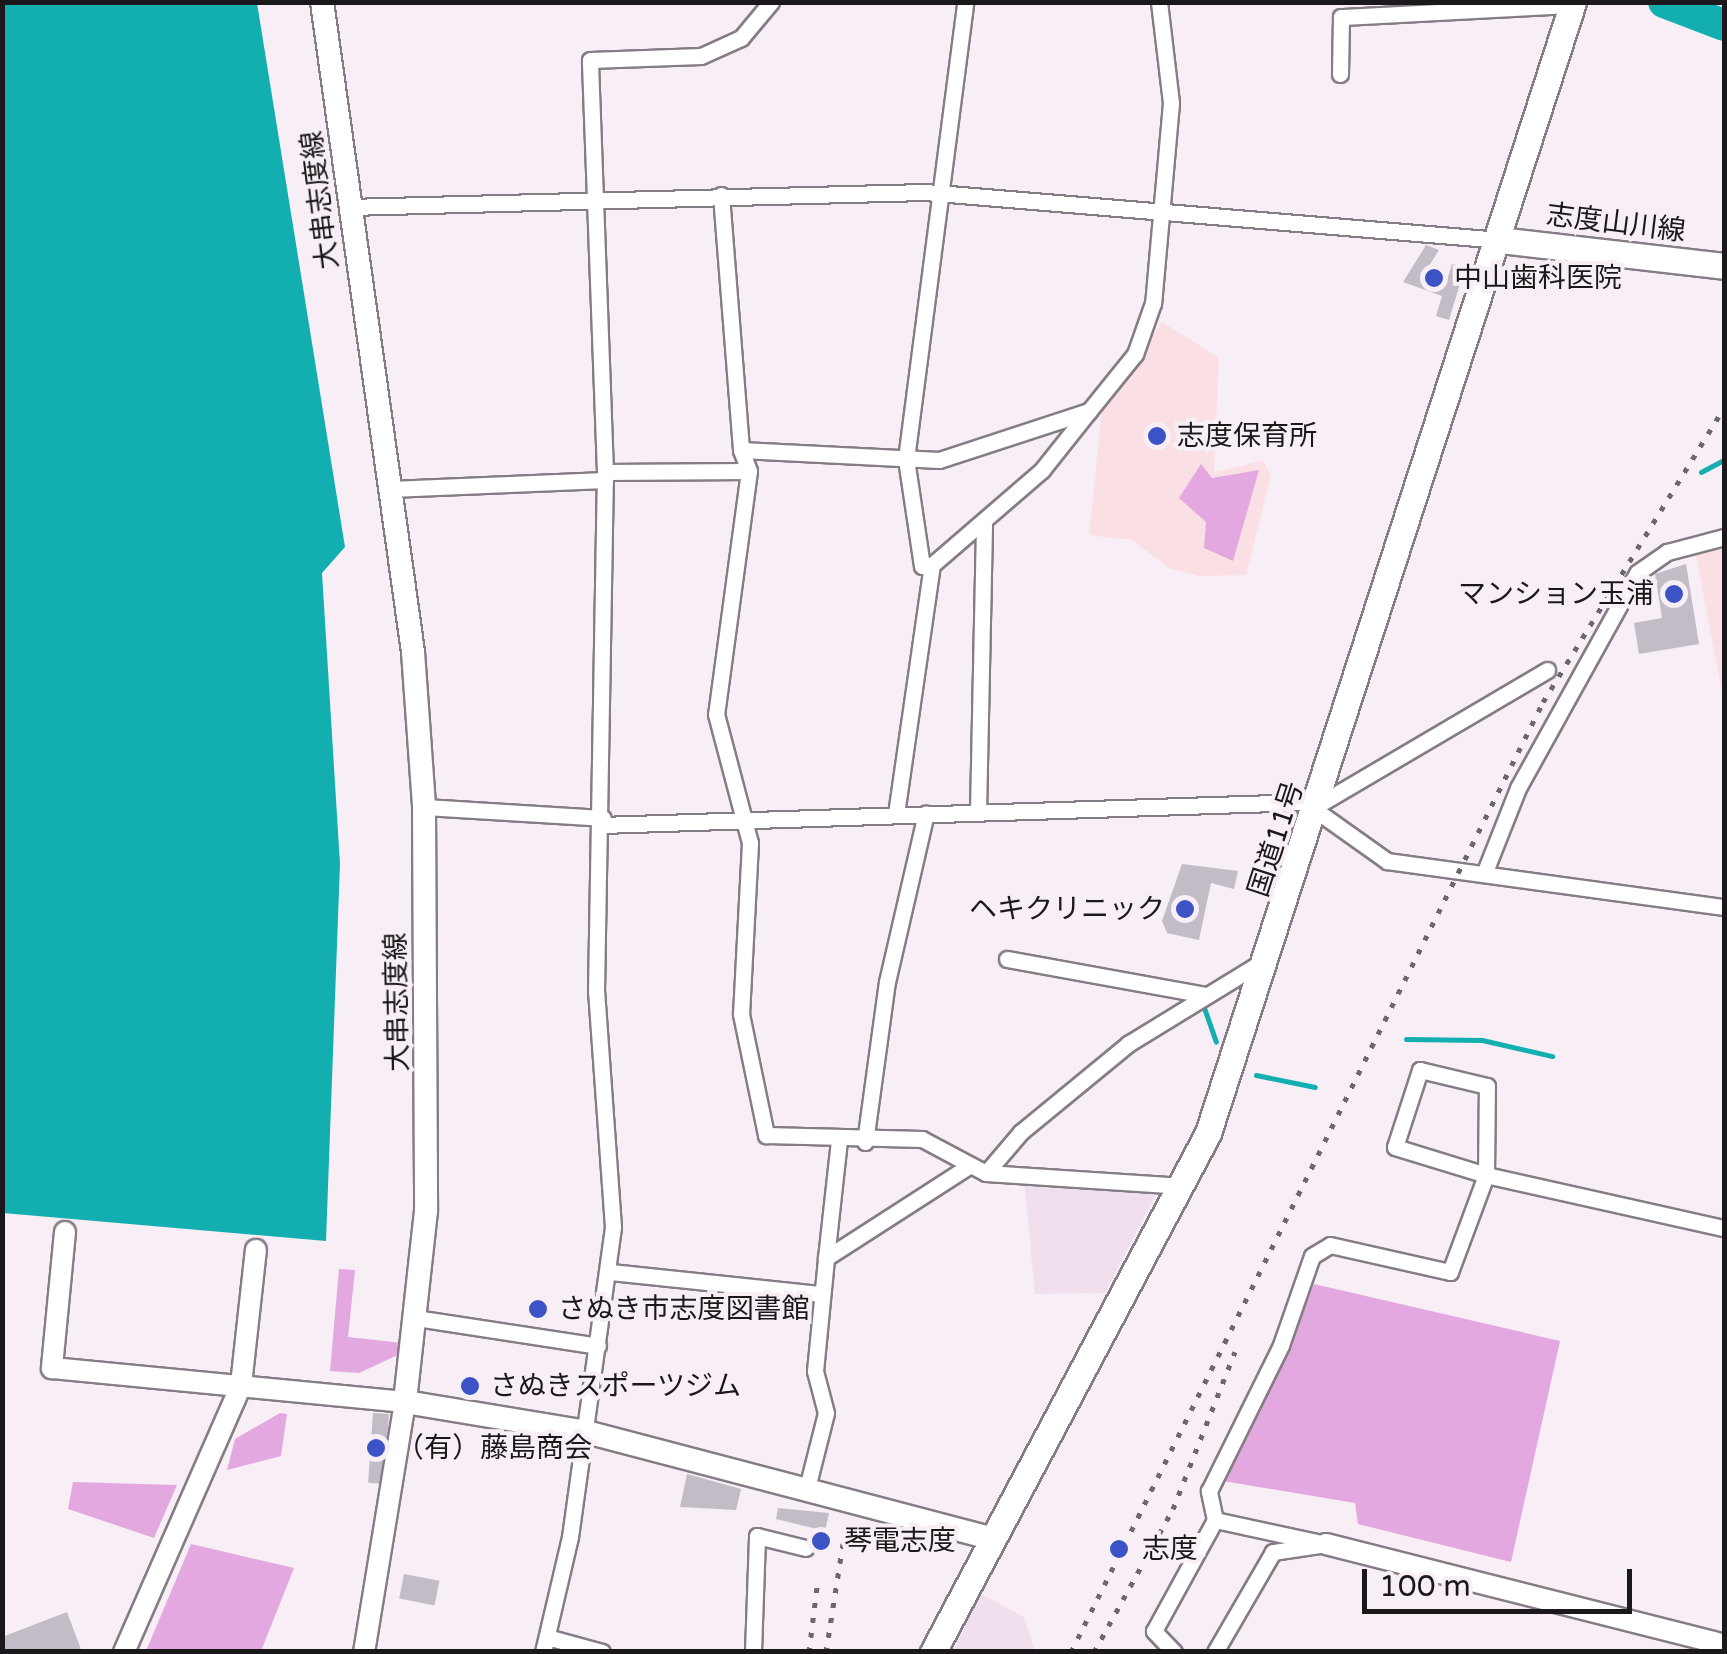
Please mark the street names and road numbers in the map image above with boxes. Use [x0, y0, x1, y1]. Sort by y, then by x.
street label: 大串志度線 [295, 128, 345, 272]
street label: 志度山川線 [1544, 198, 1688, 248]
street label: 国道11号 [1242, 777, 1310, 901]
street label: 大串志度線 [379, 932, 415, 1072]

